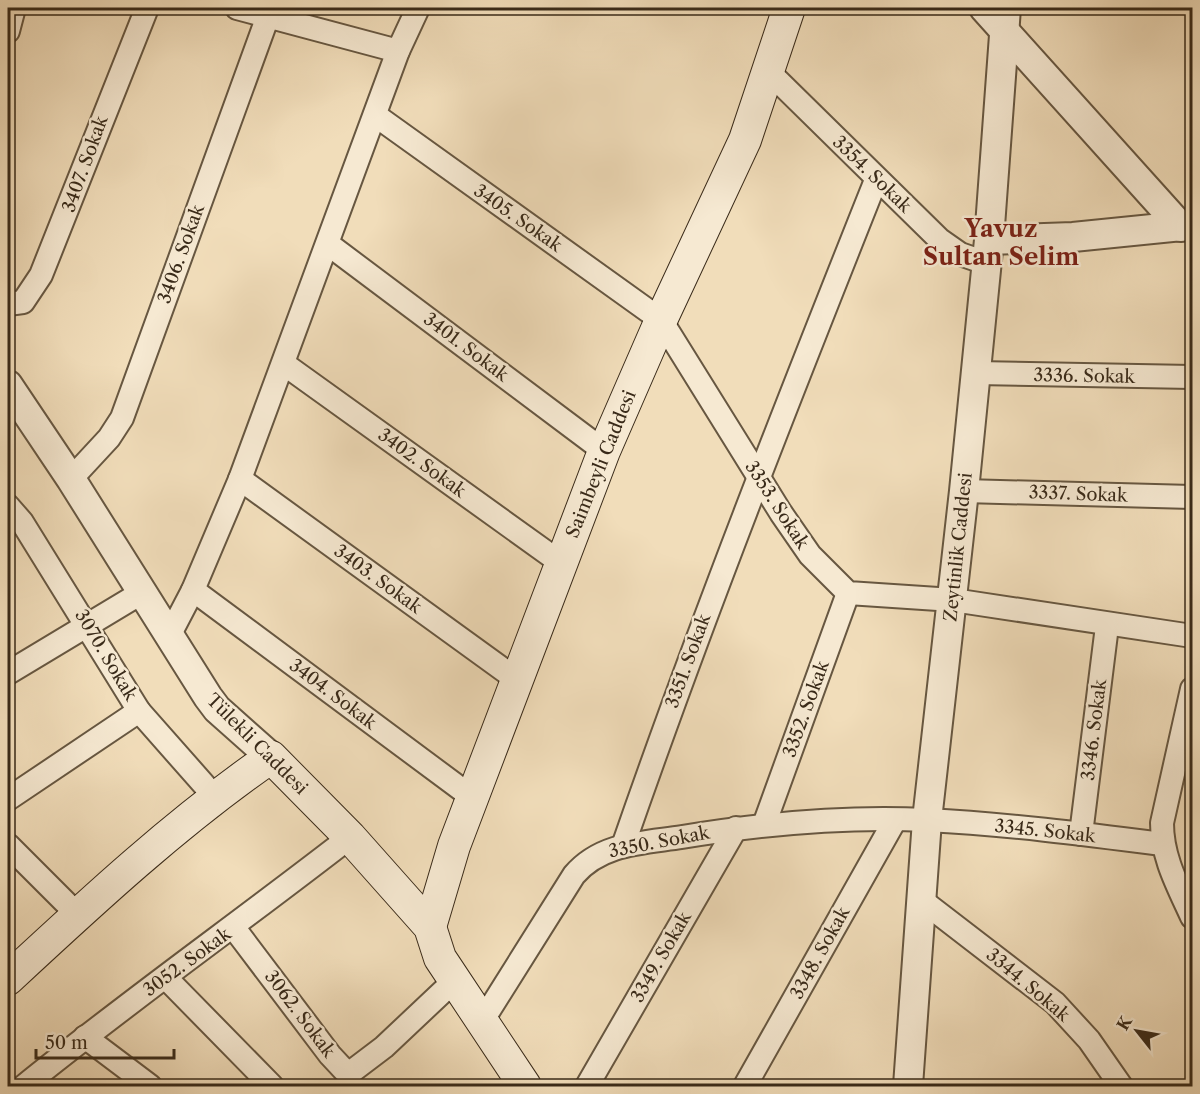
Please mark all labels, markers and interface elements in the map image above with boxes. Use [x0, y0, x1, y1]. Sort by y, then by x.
street label: 3407. Sokak [57, 111, 113, 215]
street label: 3354. Sokak [828, 131, 917, 218]
street label: 3405. Sokak [470, 180, 568, 257]
street label: 3406. Sokak [153, 200, 210, 306]
district label: Yavuz Sultan Selim [923, 214, 1079, 271]
street label: 3401. Sokak [419, 308, 514, 387]
street label: 3336. Sokak [1033, 364, 1137, 388]
street label: Saimbeyli Caddesi [561, 386, 641, 541]
street label: 3402. Sokak [374, 424, 472, 503]
street label: 3353. Sokak [740, 457, 815, 555]
street label: Zeytinlik Caddesi [939, 471, 977, 622]
street label: 3337. Sokak [1028, 481, 1129, 507]
street label: 3403. Sokak [330, 540, 427, 619]
street label: 3070. Sokak [70, 605, 143, 706]
street label: 3351. Sokak [661, 610, 716, 711]
street label: 3404. Sokak [285, 654, 382, 735]
street label: 3352. Sokak [778, 656, 834, 760]
street label: 3346. Sokak [1077, 676, 1111, 782]
street label: Tülekli Caddesi [202, 689, 312, 799]
street label: 3345. Sokak [993, 815, 1098, 847]
street label: 3350. Sokak [607, 821, 713, 863]
street label: 3348. Sokak [786, 902, 855, 1003]
street label: 3349. Sokak [626, 906, 697, 1006]
street label: 3052. Sokak [139, 922, 236, 1001]
street label: 3344. Sokak [982, 944, 1075, 1027]
street label: 3062. Sokak [260, 966, 341, 1063]
north arrow [1107, 1001, 1167, 1061]
text: K [1112, 1012, 1137, 1034]
scale bar [36, 1022, 174, 1060]
text: 50 m [45, 1032, 88, 1054]

